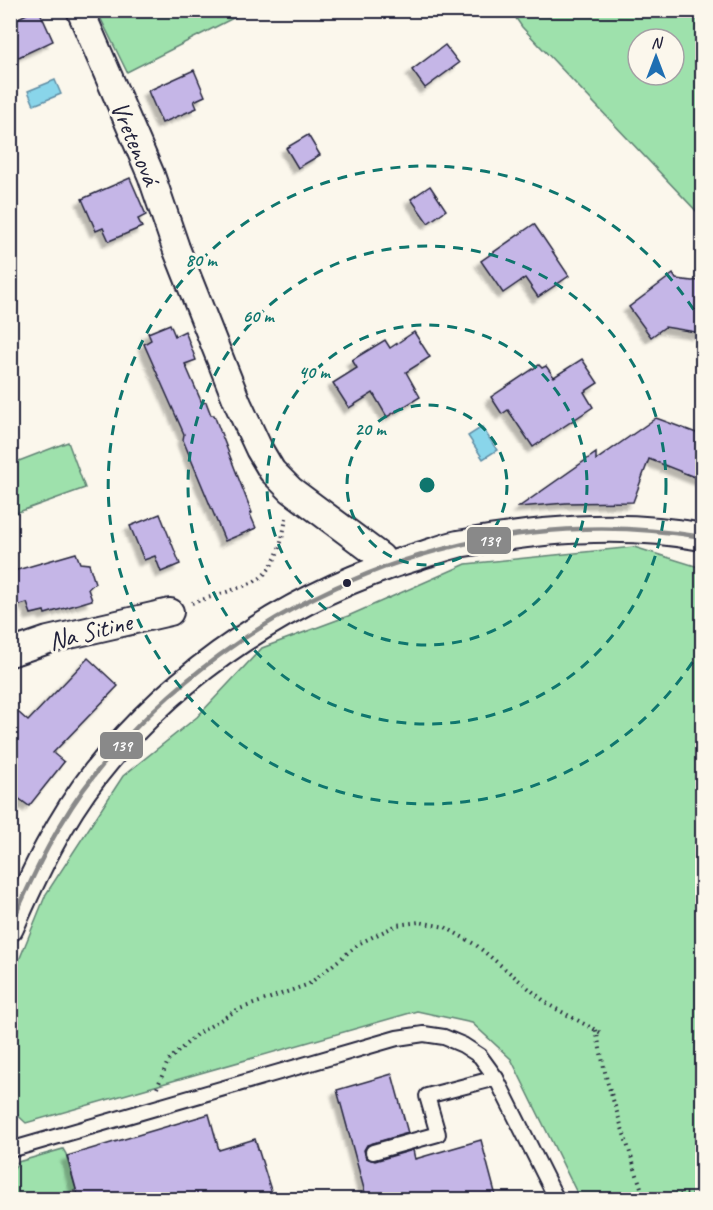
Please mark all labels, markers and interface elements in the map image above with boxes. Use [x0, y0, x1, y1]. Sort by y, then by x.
north arrow [626, 27, 686, 87]
text: N [651, 33, 664, 53]
street label: Vretenová [103, 96, 169, 193]
text: 80 m [186, 249, 218, 271]
text: 60 m [242, 305, 275, 327]
text: 40 m [299, 361, 331, 383]
text: 20 m [355, 418, 387, 440]
centre of rings [417, 475, 437, 495]
line badge: 139 [466, 526, 512, 555]
text: 139 [478, 531, 502, 551]
unlabelled marker [341, 577, 353, 589]
street label: Na Sitine [45, 605, 137, 658]
line badge: 139 [99, 731, 144, 760]
text: 139 [110, 736, 134, 756]

